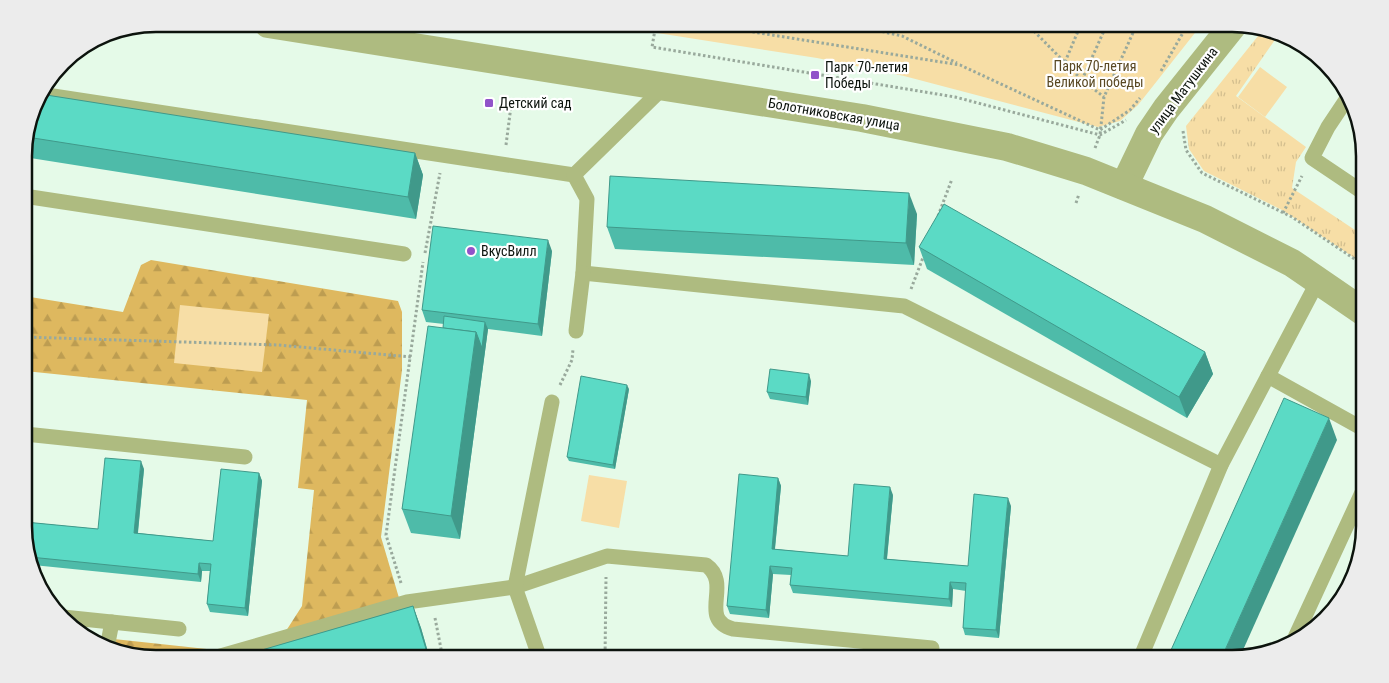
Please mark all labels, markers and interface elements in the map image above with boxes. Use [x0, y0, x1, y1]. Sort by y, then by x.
street label: улица Матушкина [1145, 44, 1221, 136]
park label: Парк 70-летия Великой победы [1047, 58, 1143, 90]
place label: Парк 70-летия Победы [825, 59, 908, 91]
marker: Парк 70-летия Победы [809, 69, 821, 81]
place label: Детский сад [499, 95, 572, 111]
street label: Болотниковская улица [767, 95, 901, 133]
marker: Детский сад [483, 97, 495, 109]
place label: ВкусВилл [481, 243, 537, 259]
marker: ВкусВилл [465, 245, 477, 257]

